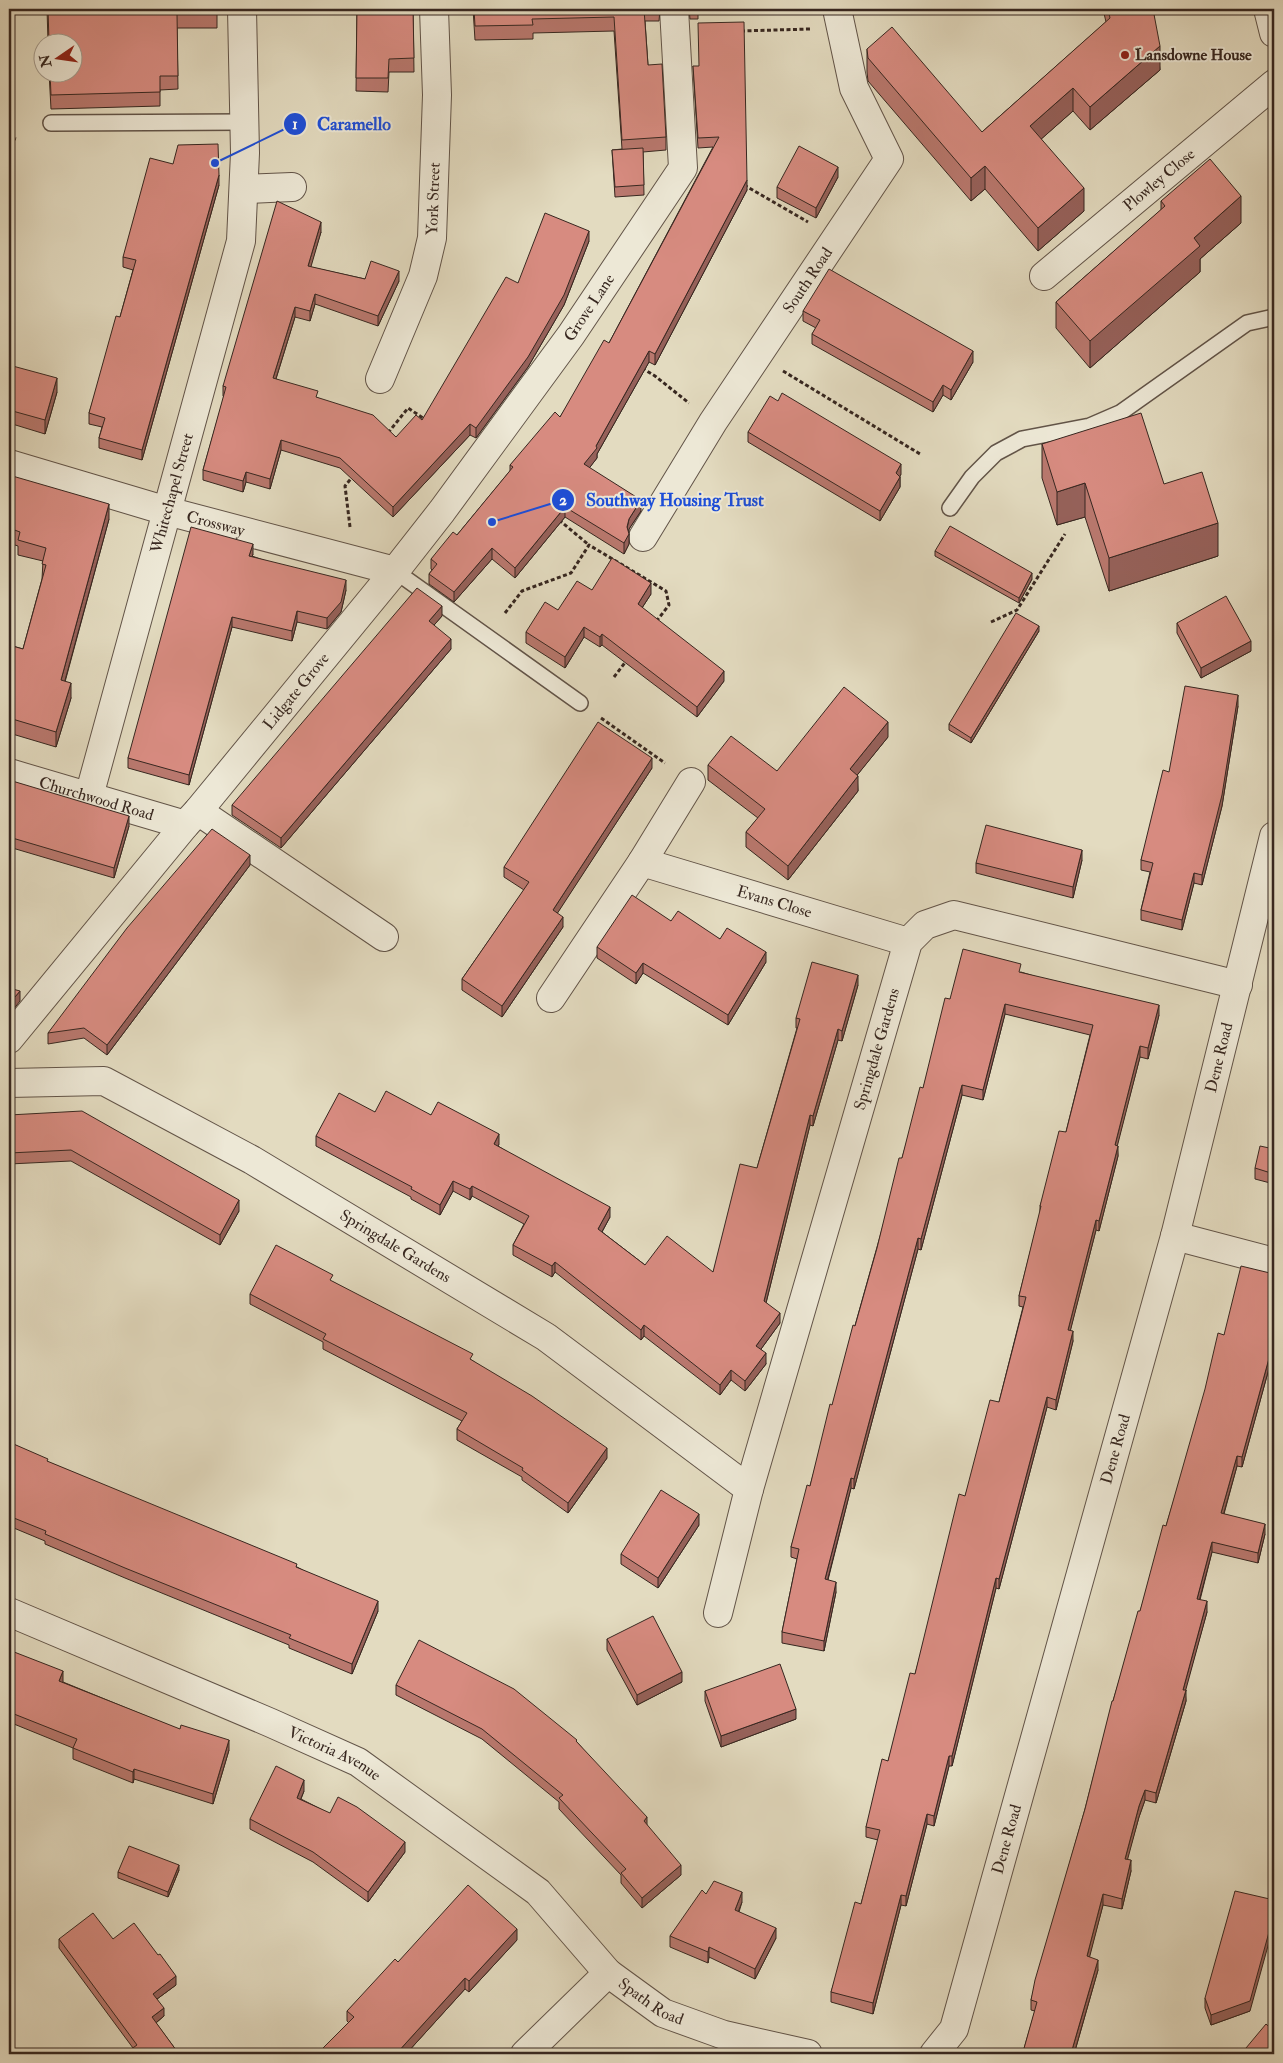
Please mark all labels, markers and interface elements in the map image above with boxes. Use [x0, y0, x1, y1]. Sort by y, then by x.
north arrow [32, 32, 82, 82]
place label: Lansdowne House [1135, 45, 1252, 65]
marker: Lansdowne House [1119, 49, 1131, 61]
text: N [36, 52, 56, 70]
callout: Caramello [282, 107, 401, 140]
text: Caramello [317, 113, 391, 136]
text: 1 [292, 115, 298, 134]
street label: Plowley Close [1119, 144, 1199, 216]
street label: York Street [422, 162, 445, 235]
street label: South Road [779, 243, 837, 317]
street label: Grove Lane [560, 270, 619, 345]
street label: Whitechapel Street [146, 431, 198, 556]
callout: Southway Housing Trust [551, 484, 774, 517]
text: Southway Housing Trust [586, 489, 764, 512]
text: 2 [559, 491, 567, 510]
street label: Crossway [184, 507, 248, 541]
street label: Lidgate Grove [259, 649, 334, 734]
street label: Churchwood Road [37, 772, 156, 825]
street label: Evans Close [734, 881, 815, 923]
street label: Springdale Gardens [850, 986, 904, 1112]
street label: Dene Road [1201, 1020, 1237, 1095]
street label: Springdale Gardens [336, 1205, 454, 1287]
street label: Dene Road [1096, 1412, 1135, 1486]
street label: Victoria Avenue [285, 1722, 385, 1785]
street label: Dene Road [988, 1802, 1026, 1876]
street label: Spath Road [614, 1974, 686, 2030]

